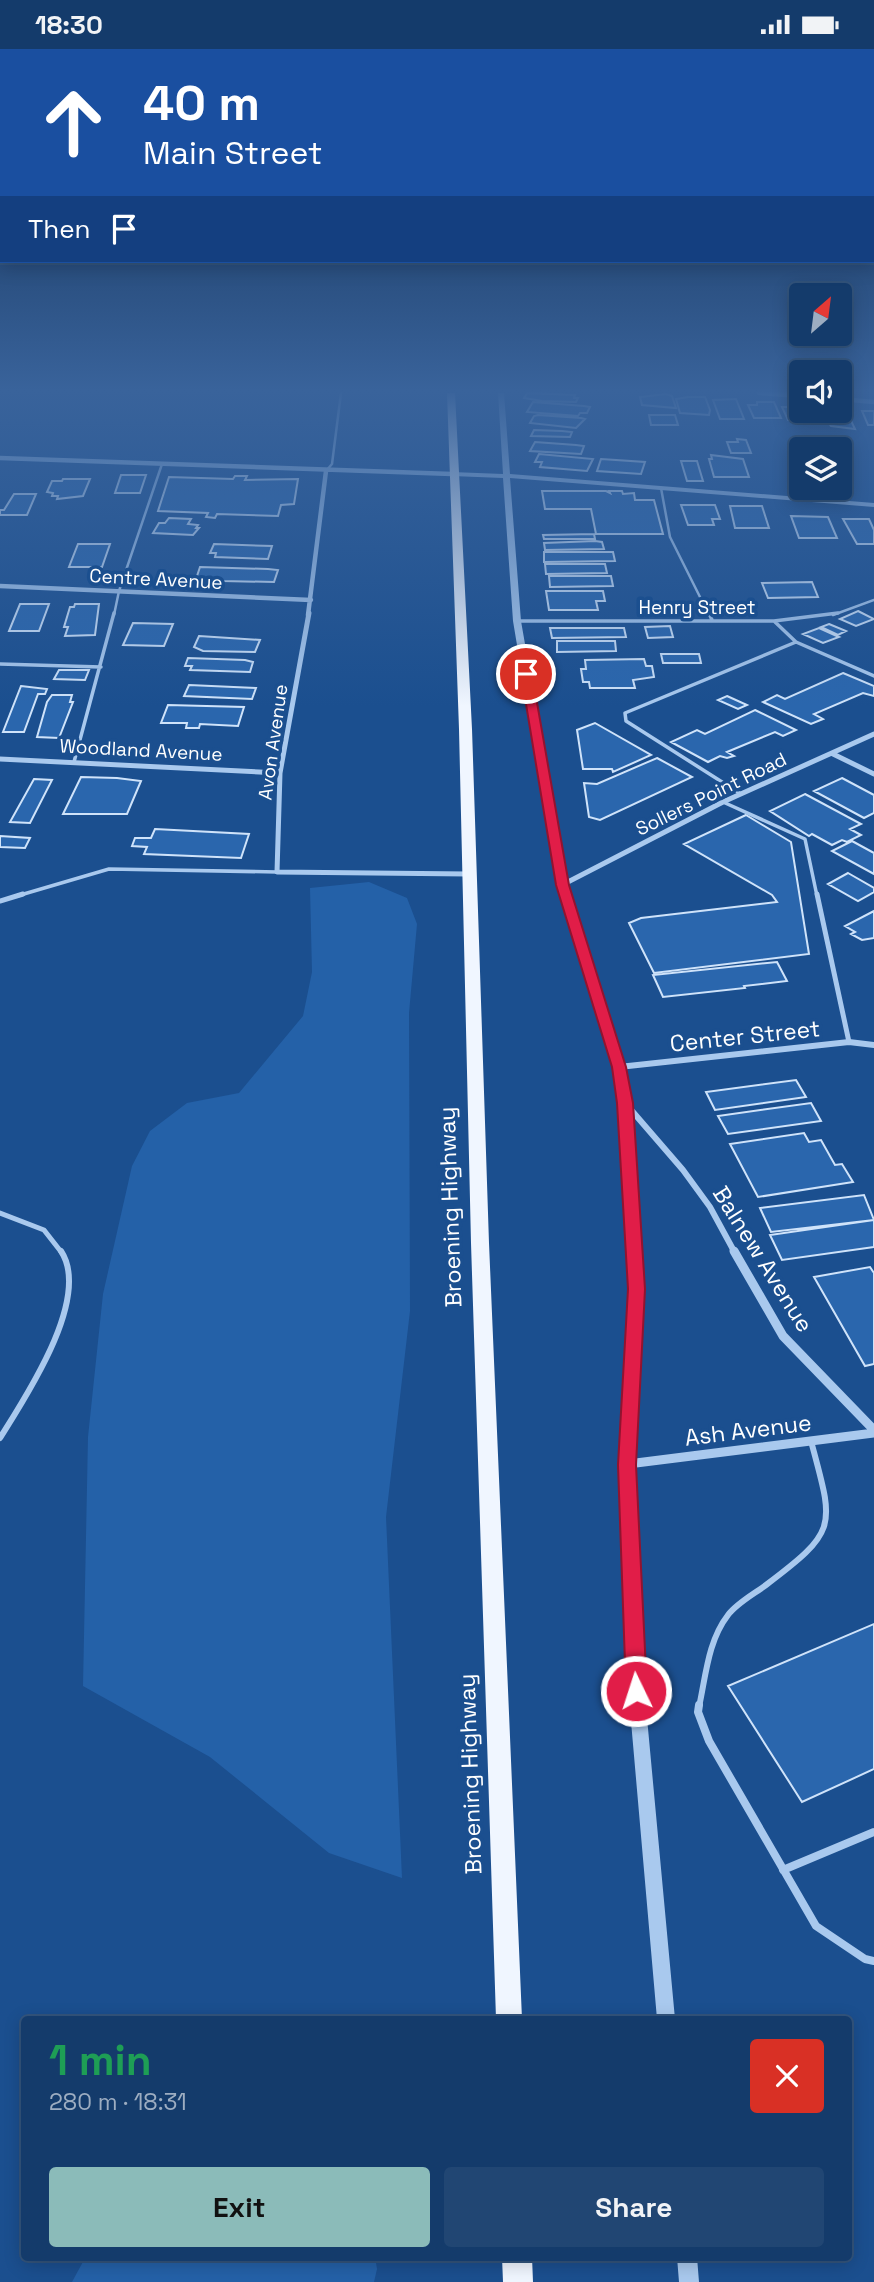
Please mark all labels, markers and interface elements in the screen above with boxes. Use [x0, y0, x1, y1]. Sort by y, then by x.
text: 18:30 [35, 8, 103, 42]
text: 40 m [143, 72, 260, 134]
icon: ahead [28, 77, 119, 168]
text: Main Street [143, 133, 323, 173]
icon: arrive [105, 210, 143, 248]
text: Then [28, 212, 91, 246]
north arrow [789, 283, 852, 347]
map controls [789, 283, 852, 500]
button: sound [789, 360, 852, 423]
button: layers [789, 437, 852, 500]
street label: Centre Avenue [89, 563, 223, 595]
street label: Henry Street [638, 595, 756, 620]
pin [496, 644, 556, 704]
icon: arrive [507, 655, 545, 693]
street label: Avon Avenue [253, 683, 293, 801]
street label: Woodland Avenue [59, 733, 223, 767]
street label: Sollers Point Road [631, 747, 791, 841]
street label: Center Street [668, 1013, 822, 1059]
street label: Broening Highway [432, 1106, 468, 1308]
street label: Balnew Avenue [706, 1180, 820, 1338]
street label: Ash Avenue [683, 1407, 813, 1453]
position arrow [599, 1654, 673, 1728]
street label: Broening Highway [452, 1673, 488, 1875]
text: 1 min [49, 2034, 152, 2087]
button: close [750, 2039, 824, 2113]
text: 280 m · 18:31 [49, 2087, 187, 2117]
button: Exit [49, 2167, 430, 2247]
button: Share [444, 2167, 824, 2247]

